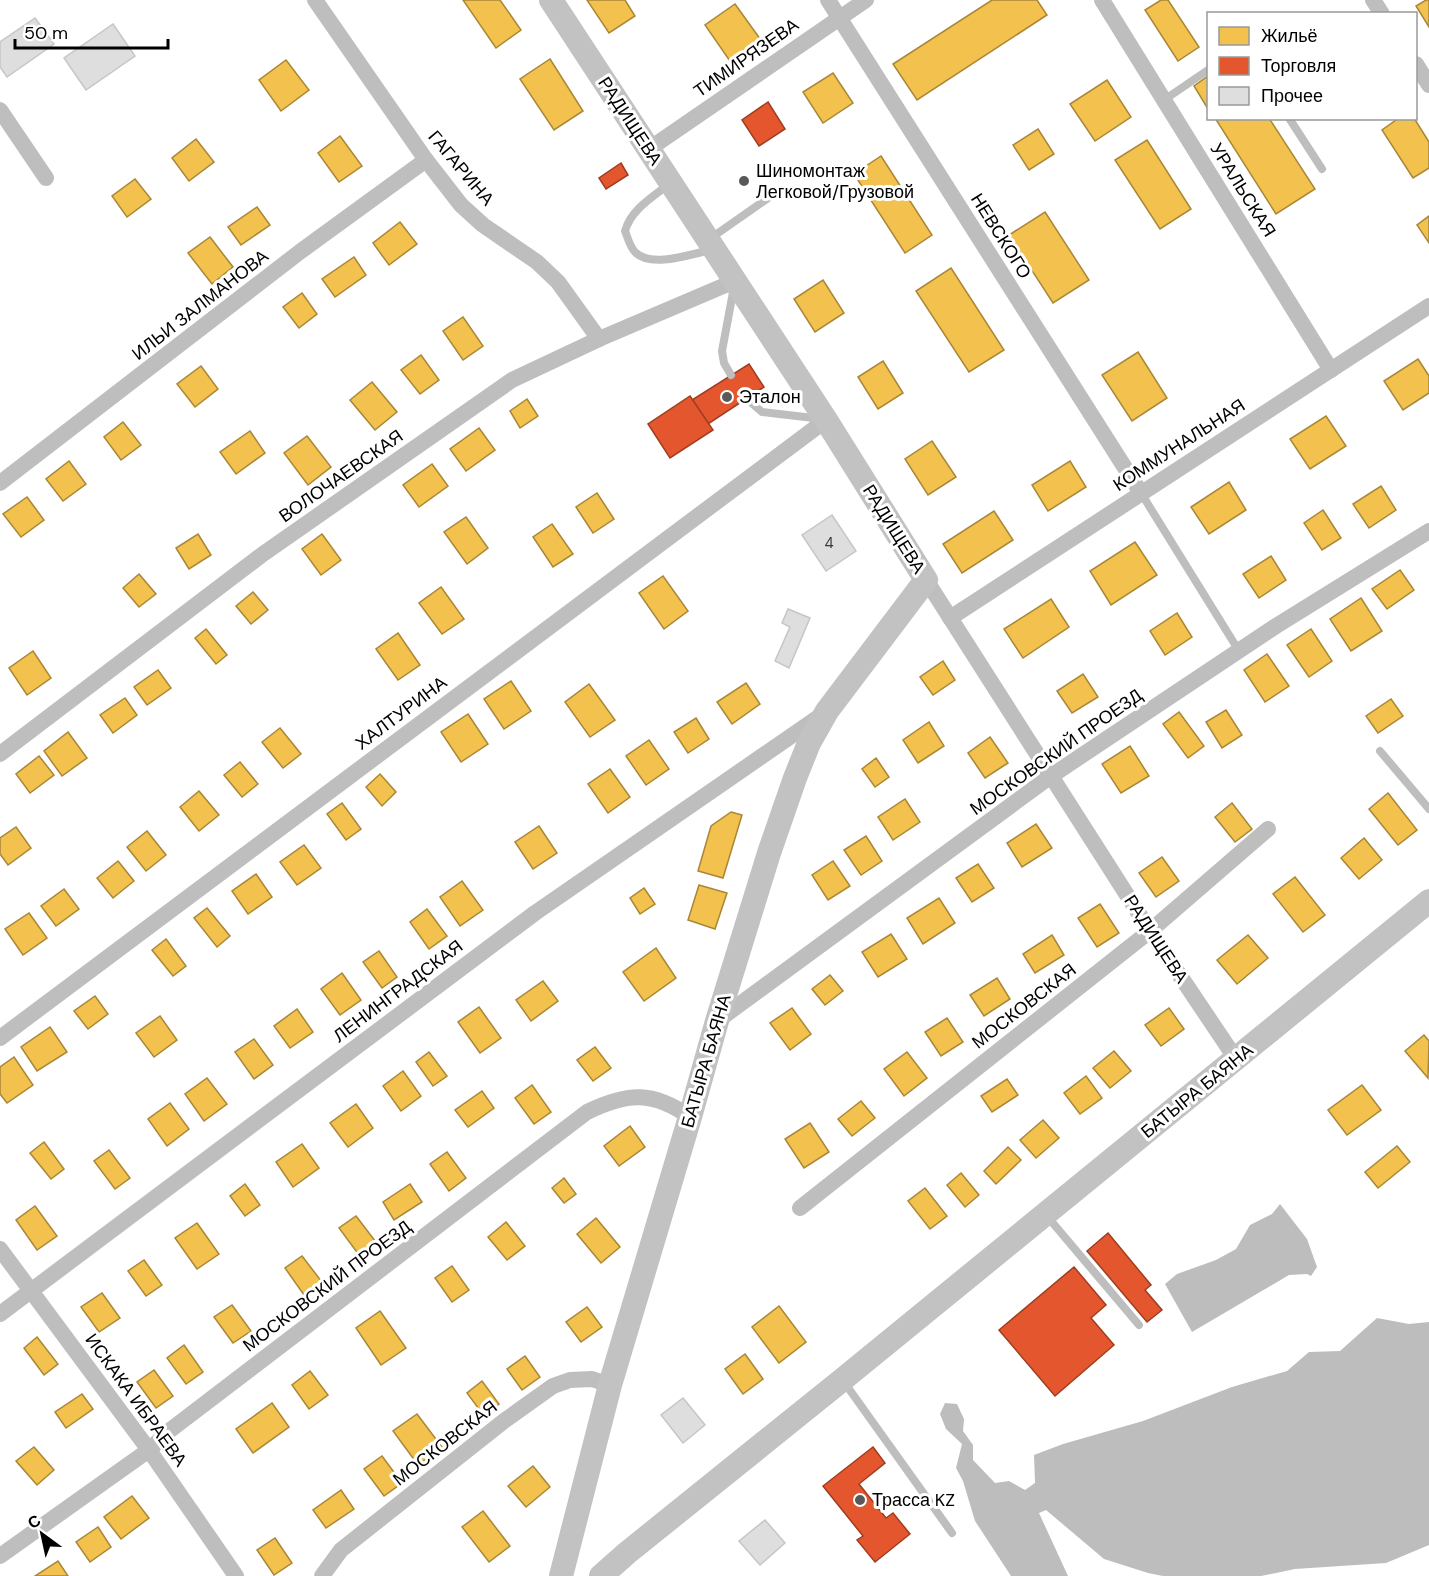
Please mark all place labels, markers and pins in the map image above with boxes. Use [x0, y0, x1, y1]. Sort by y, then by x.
place label: Шиномонтаж Легковой/Грузовой [756, 159, 914, 204]
marker: Шиномонтаж Легковой/Грузовой [737, 174, 751, 188]
place label: Эталон [739, 385, 801, 409]
marker: Эталон [720, 390, 734, 404]
place label: Трасса KZ [872, 1488, 955, 1512]
marker: Трасса KZ [853, 1493, 867, 1507]

